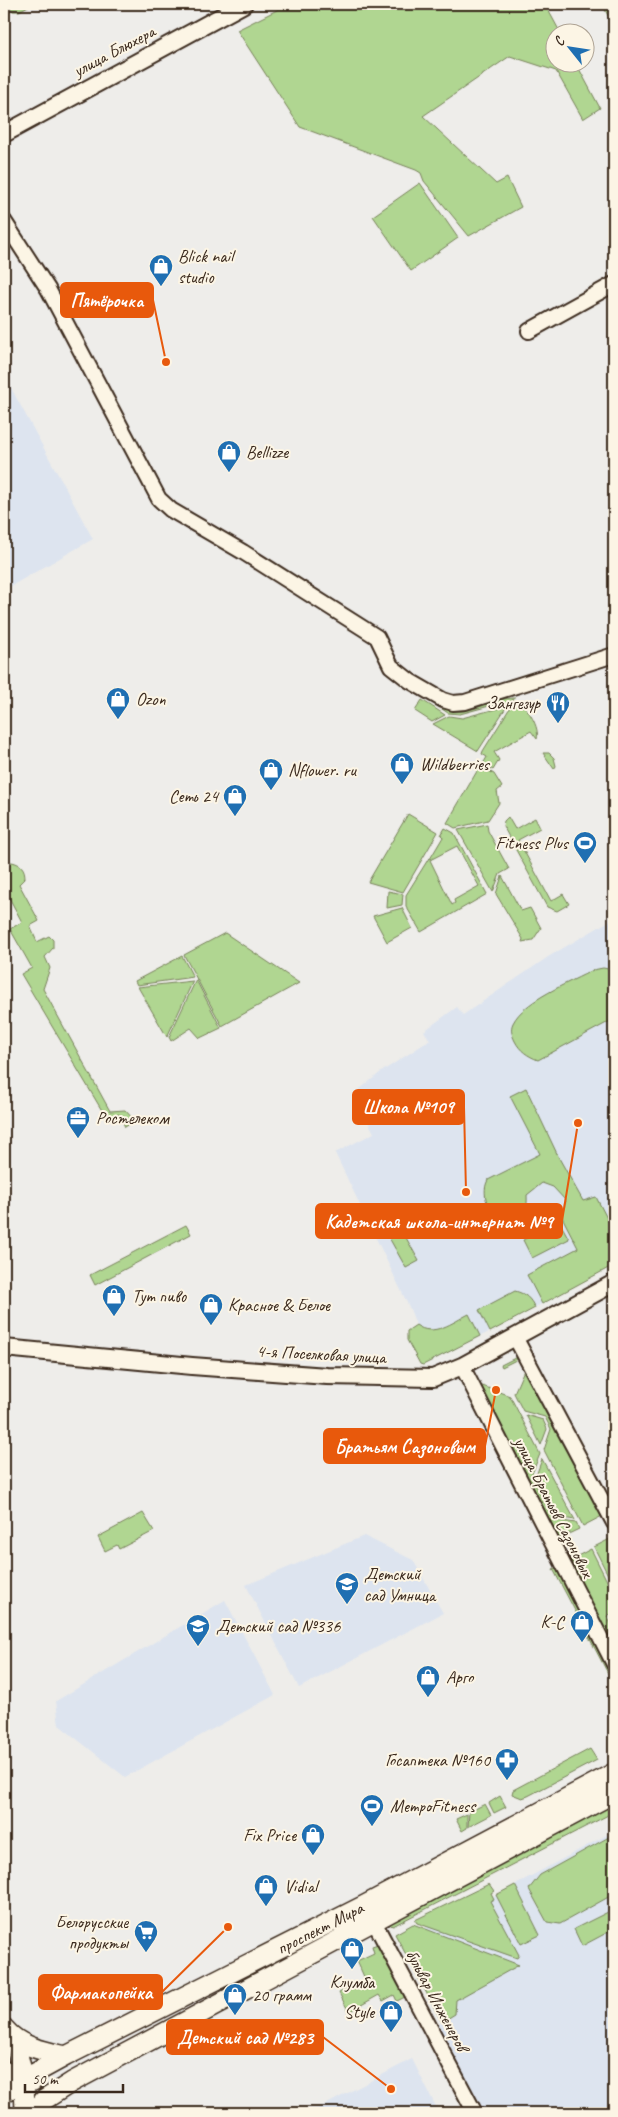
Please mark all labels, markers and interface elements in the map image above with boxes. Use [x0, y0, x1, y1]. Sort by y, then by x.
street label: улица Блюхера [68, 20, 160, 82]
north arrow [546, 22, 596, 72]
text: С [550, 33, 569, 49]
place label: Blick nail studio [178, 245, 236, 288]
shop icon: Blick nail studio [148, 253, 174, 287]
callout: Пятёрочка [61, 283, 153, 317]
text: Пятёрочка [71, 289, 145, 313]
shop icon: Bellizze [216, 439, 242, 473]
place label: Bellizze [246, 441, 289, 463]
shop icon: Ozon [105, 686, 131, 720]
place label: Ozon [136, 688, 166, 710]
restaurant icon: Зангезур [545, 690, 571, 724]
place label: Зангезур [487, 692, 541, 714]
shop icon: Wildberries [389, 751, 415, 785]
place label: Wildberries [420, 753, 491, 775]
shop icon: Nflower. ru [258, 757, 284, 791]
place label: Nflower. ru [288, 759, 357, 781]
shop icon: Сеть 24 [222, 783, 248, 817]
place label: Сеть 24 [169, 785, 220, 807]
sports icon: Fitness Plus [572, 830, 598, 864]
place label: Fitness Plus [496, 832, 570, 854]
callout: Школа №109 [353, 1090, 464, 1124]
text: Школа №109 [362, 1095, 456, 1119]
office icon: Ростелеком [65, 1105, 91, 1139]
place label: Ростелеком [96, 1107, 170, 1129]
callout: Кадетская школа-интернат №9 [316, 1204, 562, 1238]
text: Кадетская школа-интернат №9 [325, 1210, 555, 1234]
shop icon: Тут пиво [101, 1283, 127, 1317]
place label: Тут пиво [132, 1285, 188, 1307]
shop icon: Красное & Белое [198, 1292, 224, 1326]
place label: Красное & Белое [228, 1294, 331, 1316]
street label: 4-я Поселковая улица [256, 1340, 388, 1368]
callout: Братьям Сазоновым [324, 1429, 485, 1463]
street label: улица Братьев Сазоновых [508, 1432, 600, 1583]
text: Братьям Сазоновым [335, 1435, 477, 1459]
place label: Детский сад Умница [364, 1563, 437, 1606]
school or university icon: Детский сад Умница [334, 1571, 360, 1605]
shop icon: К-С [569, 1609, 595, 1643]
place label: К-С [540, 1611, 566, 1633]
school or university icon: Детский сад №336 [185, 1613, 211, 1647]
place label: Детский сад №336 [216, 1615, 341, 1637]
shop icon: Арго [415, 1664, 441, 1698]
place label: Арго [446, 1666, 475, 1688]
pharmacy icon: Госаптека №160 [494, 1747, 520, 1781]
place label: Госаптека №160 [385, 1749, 492, 1771]
sports icon: МетроFitness [359, 1793, 385, 1827]
place label: МетроFitness [390, 1795, 477, 1817]
shop icon: Fix Price [300, 1822, 326, 1856]
place label: Fix Price [243, 1824, 297, 1846]
shop icon: Vidial [253, 1873, 279, 1907]
place label: Vidial [284, 1875, 320, 1897]
street label: проспект Мира [273, 1896, 368, 1959]
place label: Белорусские продукты [55, 1911, 129, 1954]
supermarket icon: Белорусские продукты [133, 1919, 159, 1953]
shop icon: Клумба [339, 1936, 365, 1970]
street label: бульвар Инженеров [401, 1945, 475, 2059]
place label: Клумба [330, 1971, 376, 1993]
callout: Фармакопейка [39, 1975, 162, 2009]
text: Фармакопейка [50, 1981, 154, 2005]
shop icon: 20 грамм [222, 1982, 248, 2016]
place label: 20 грамм [252, 1984, 313, 2006]
shop icon: Style [378, 1999, 404, 2033]
place label: Style [344, 2001, 375, 2023]
callout: Детский сад №283 [167, 2020, 323, 2054]
text: Детский сад №283 [177, 2026, 315, 2050]
scale bar [25, 2062, 122, 2094]
text: 50 m [32, 2070, 59, 2089]

